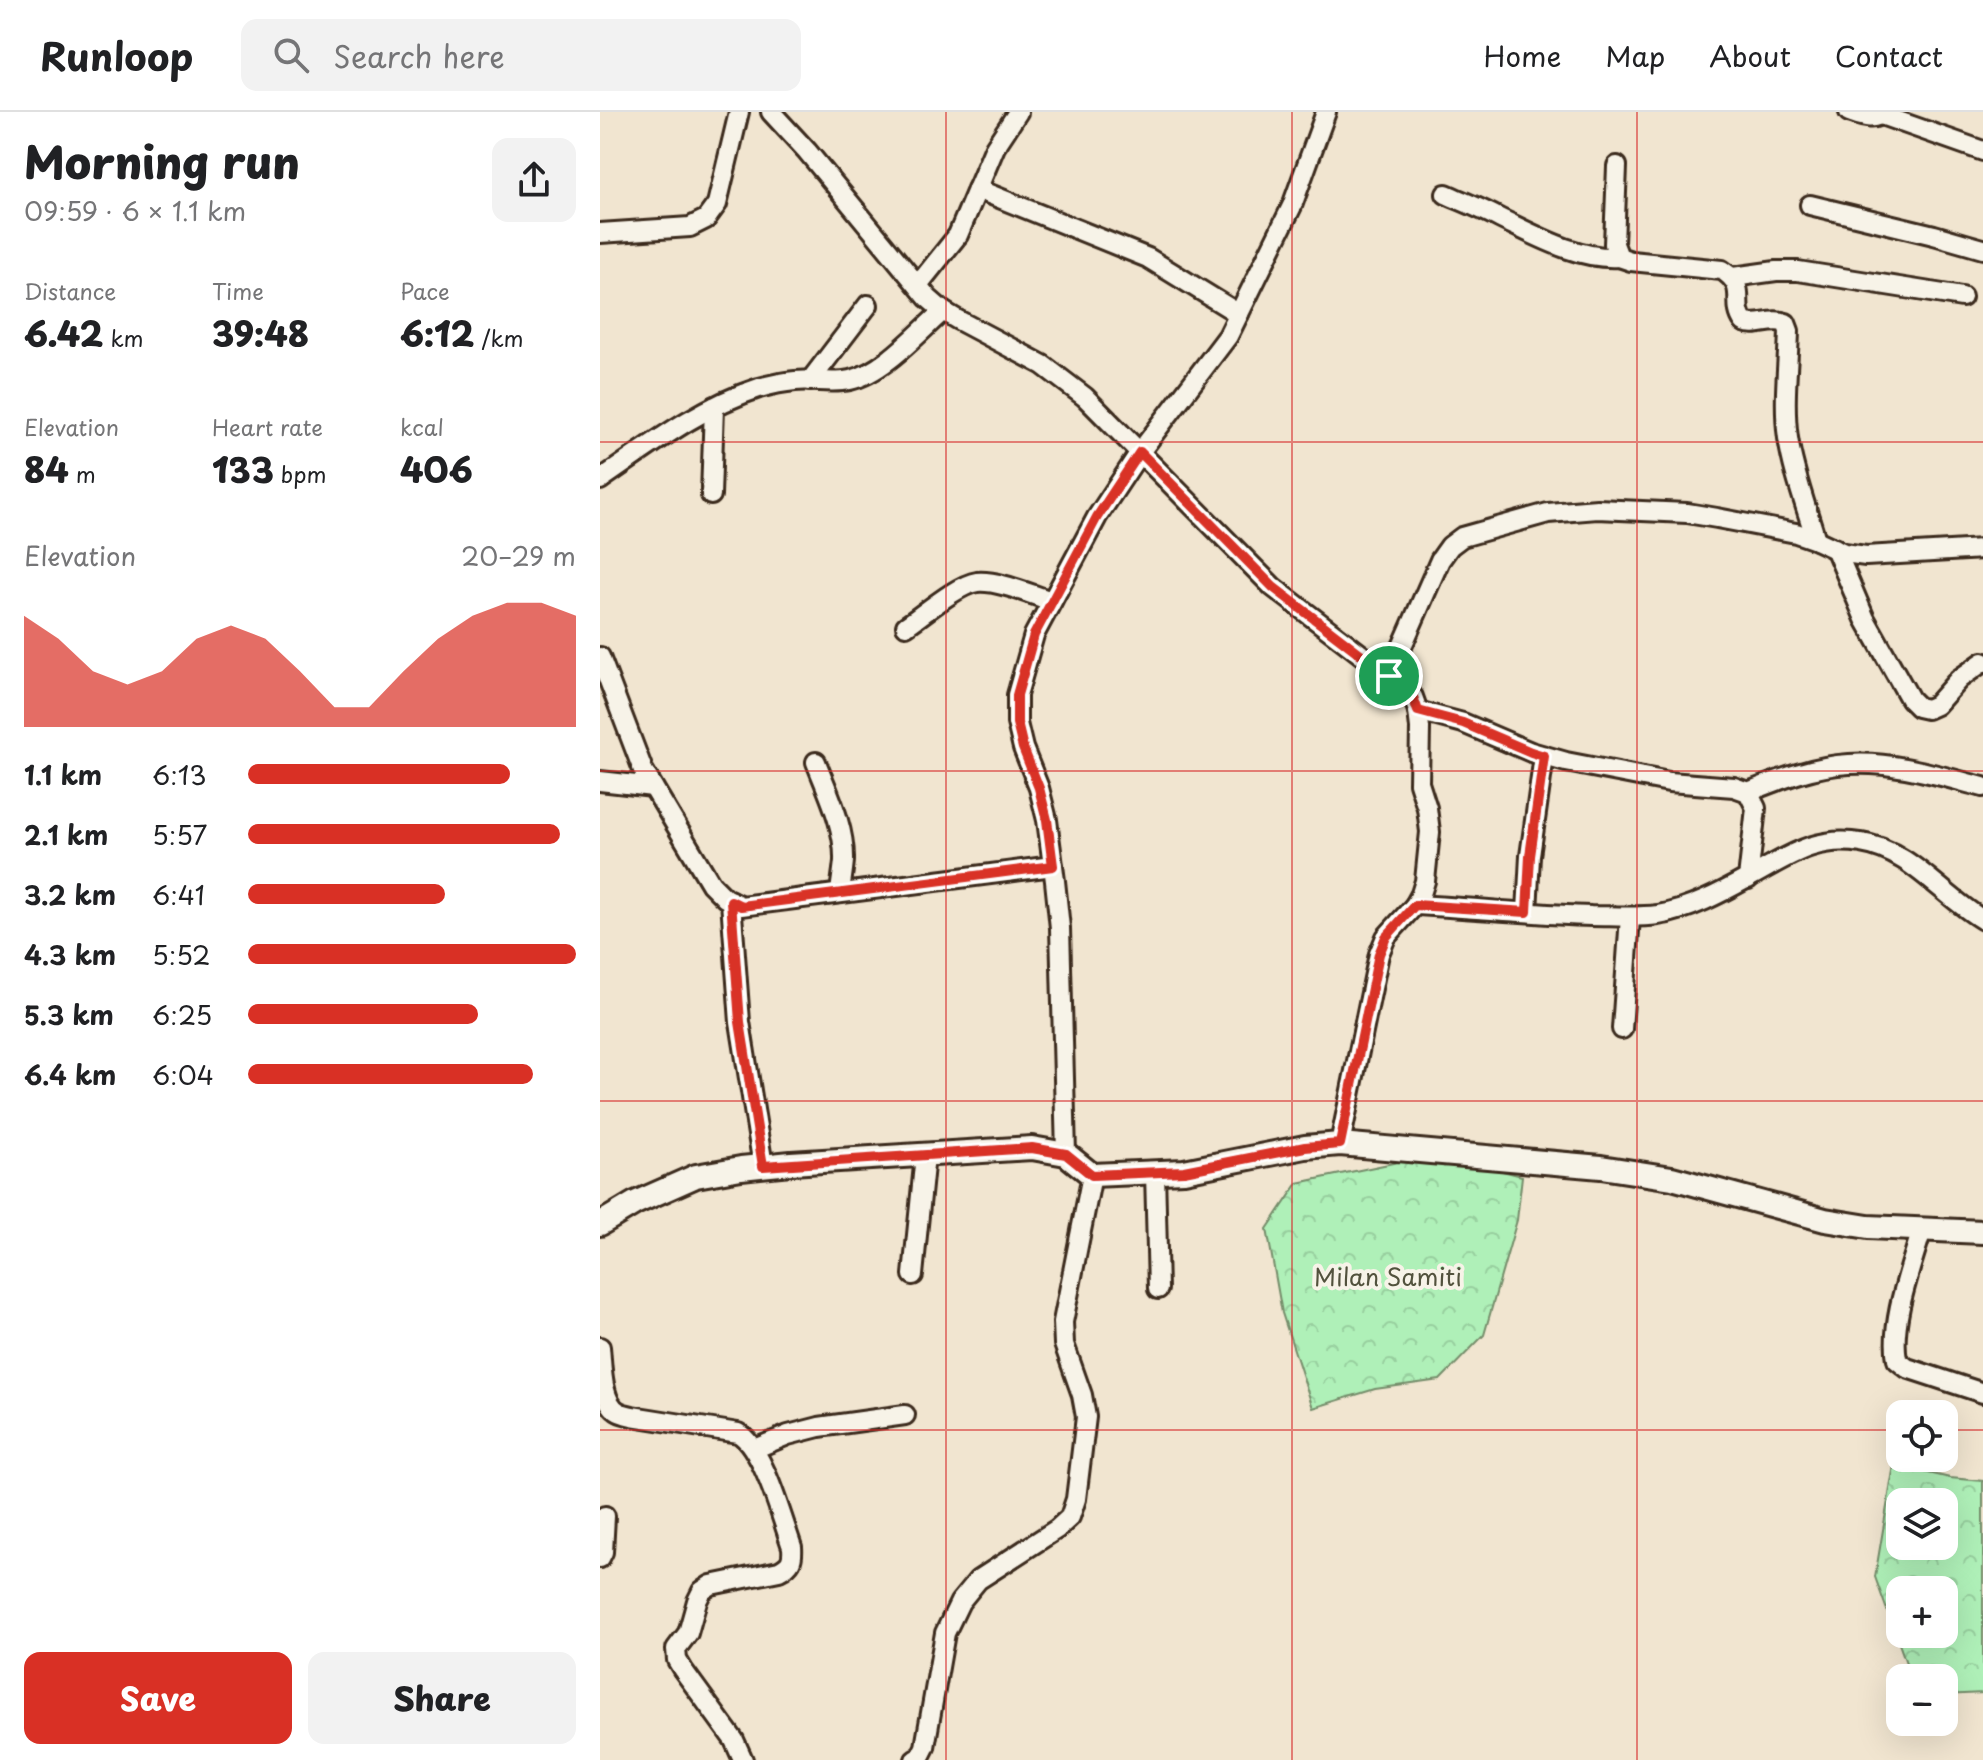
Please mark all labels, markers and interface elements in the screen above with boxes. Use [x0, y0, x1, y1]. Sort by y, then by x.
search box [241, 19, 801, 91]
text: Runloop [40, 27, 193, 84]
icon: search [269, 33, 313, 77]
text: Search here [333, 33, 505, 78]
text: Home [1483, 34, 1561, 77]
text: Map [1605, 34, 1665, 77]
text: About [1709, 34, 1791, 77]
text: Contact [1835, 34, 1943, 77]
text: Morning run [24, 128, 300, 194]
button: share [492, 138, 576, 222]
text: 09:59 · 6 × 1.1 km [24, 191, 246, 230]
text: Distance [24, 274, 116, 307]
text: Time [212, 274, 264, 307]
text: Pace [400, 274, 450, 307]
text: 6.42 [24, 307, 103, 359]
text: 39:48 [212, 307, 309, 359]
text: 6:12 [400, 307, 474, 359]
text: km [103, 321, 143, 354]
text: /km [474, 321, 524, 354]
text: Elevation [24, 410, 119, 443]
text: Heart rate [212, 410, 323, 443]
text: kcal [400, 410, 444, 443]
text: 84 [24, 443, 69, 495]
text: 133 [212, 443, 274, 495]
text: 406 [400, 443, 473, 495]
text: m [69, 457, 96, 490]
text: bpm [274, 457, 327, 490]
text: Elevation [24, 536, 136, 575]
text: 20–29 m [461, 536, 576, 575]
pin [1355, 642, 1423, 710]
icon: arrive [1367, 654, 1411, 698]
text: 1.1 km [24, 755, 102, 794]
text: 6:13 [152, 755, 207, 794]
text: 2.1 km [24, 815, 108, 854]
text: 5:57 [152, 815, 207, 854]
text: 3.2 km [24, 875, 116, 914]
text: 6:41 [152, 875, 205, 914]
text: 4.3 km [24, 935, 116, 974]
text: 5:52 [152, 935, 210, 974]
text: 5.3 km [24, 995, 114, 1034]
text: 6:25 [152, 995, 212, 1034]
text: 6.4 km [24, 1055, 116, 1094]
text: 6:04 [152, 1055, 214, 1094]
park label: Milan Samiti [1314, 1258, 1462, 1294]
map controls [1886, 1400, 1958, 1736]
button: locate [1886, 1400, 1958, 1472]
button: layers [1886, 1488, 1958, 1560]
button: + [1886, 1576, 1958, 1648]
button: Save [24, 1652, 292, 1744]
button: Share [308, 1652, 576, 1744]
button: − [1886, 1664, 1958, 1736]

